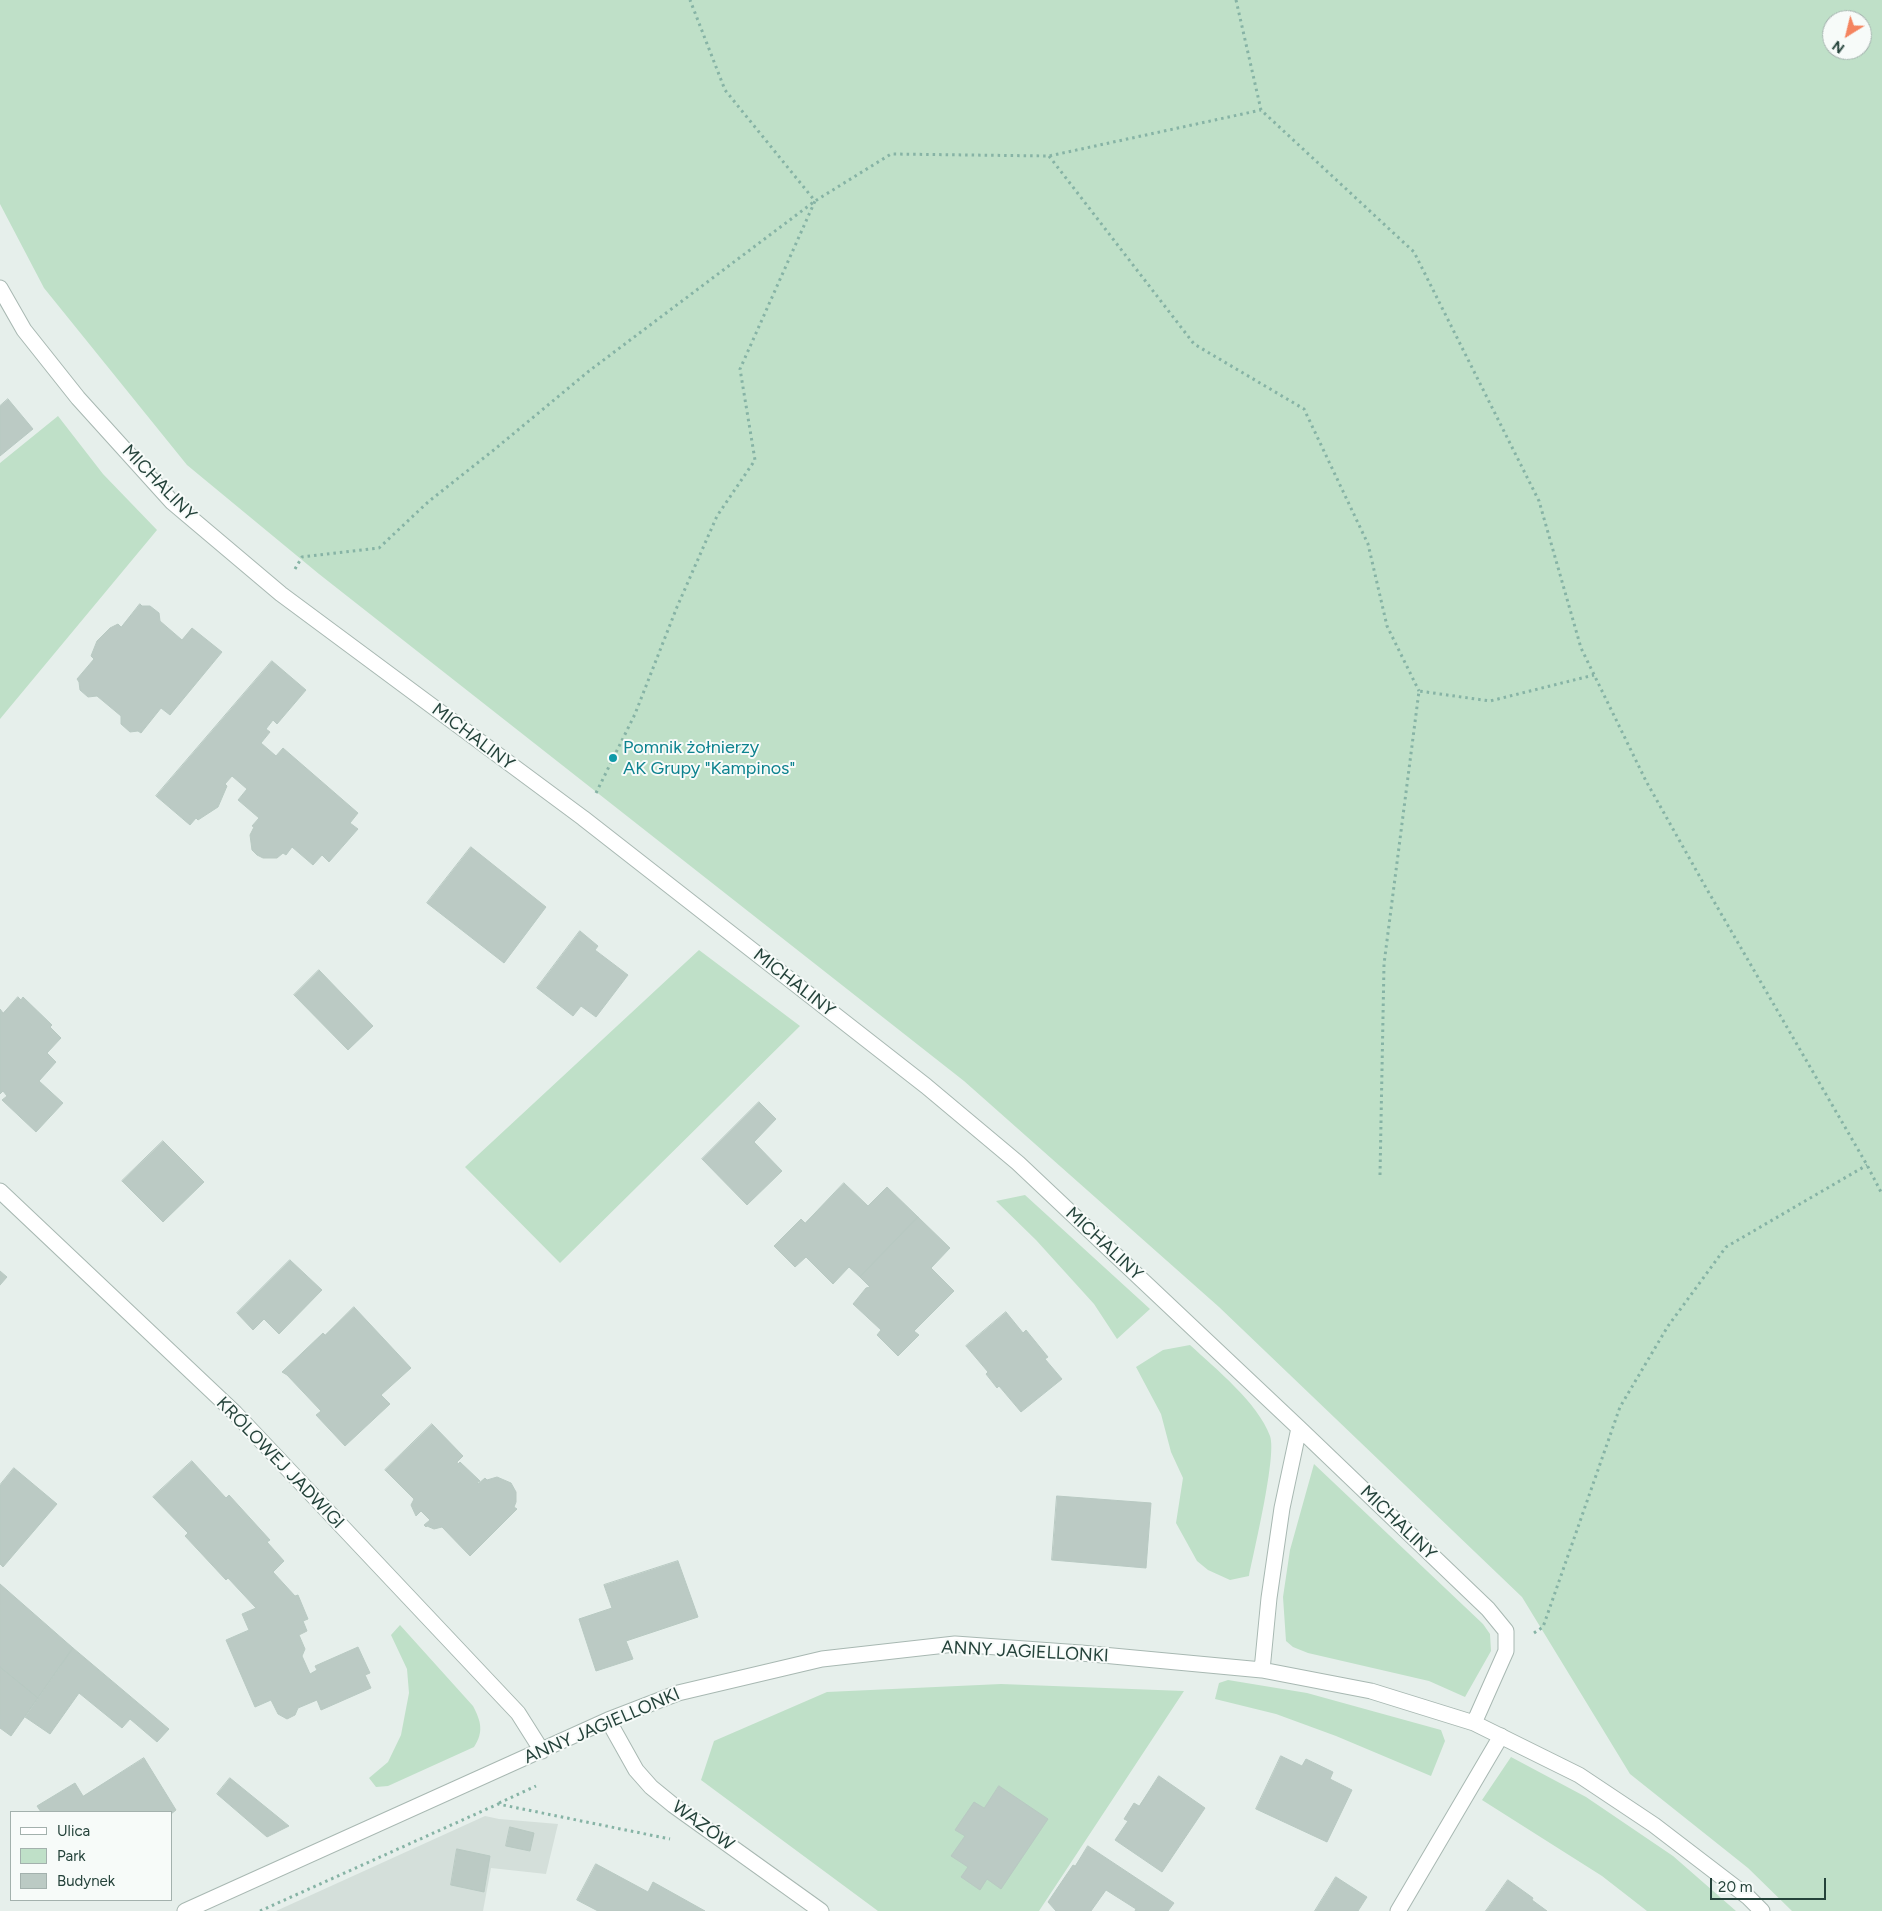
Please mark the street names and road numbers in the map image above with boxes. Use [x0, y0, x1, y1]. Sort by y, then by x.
street label: MICHALINY [117, 440, 201, 526]
street label: MICHALINY [427, 699, 519, 775]
street label: MICHALINY [749, 944, 839, 1022]
street label: MICHALINY [1061, 1203, 1147, 1285]
street label: KRÓLOWEJ JADWIGI [212, 1393, 348, 1533]
street label: MICHALINY [1355, 1481, 1441, 1565]
street label: ANNY JAGIELLONKI [941, 1637, 1109, 1667]
street label: ANNY JAGIELLONKI [521, 1683, 683, 1769]
street label: WAZÓW [668, 1796, 738, 1856]

